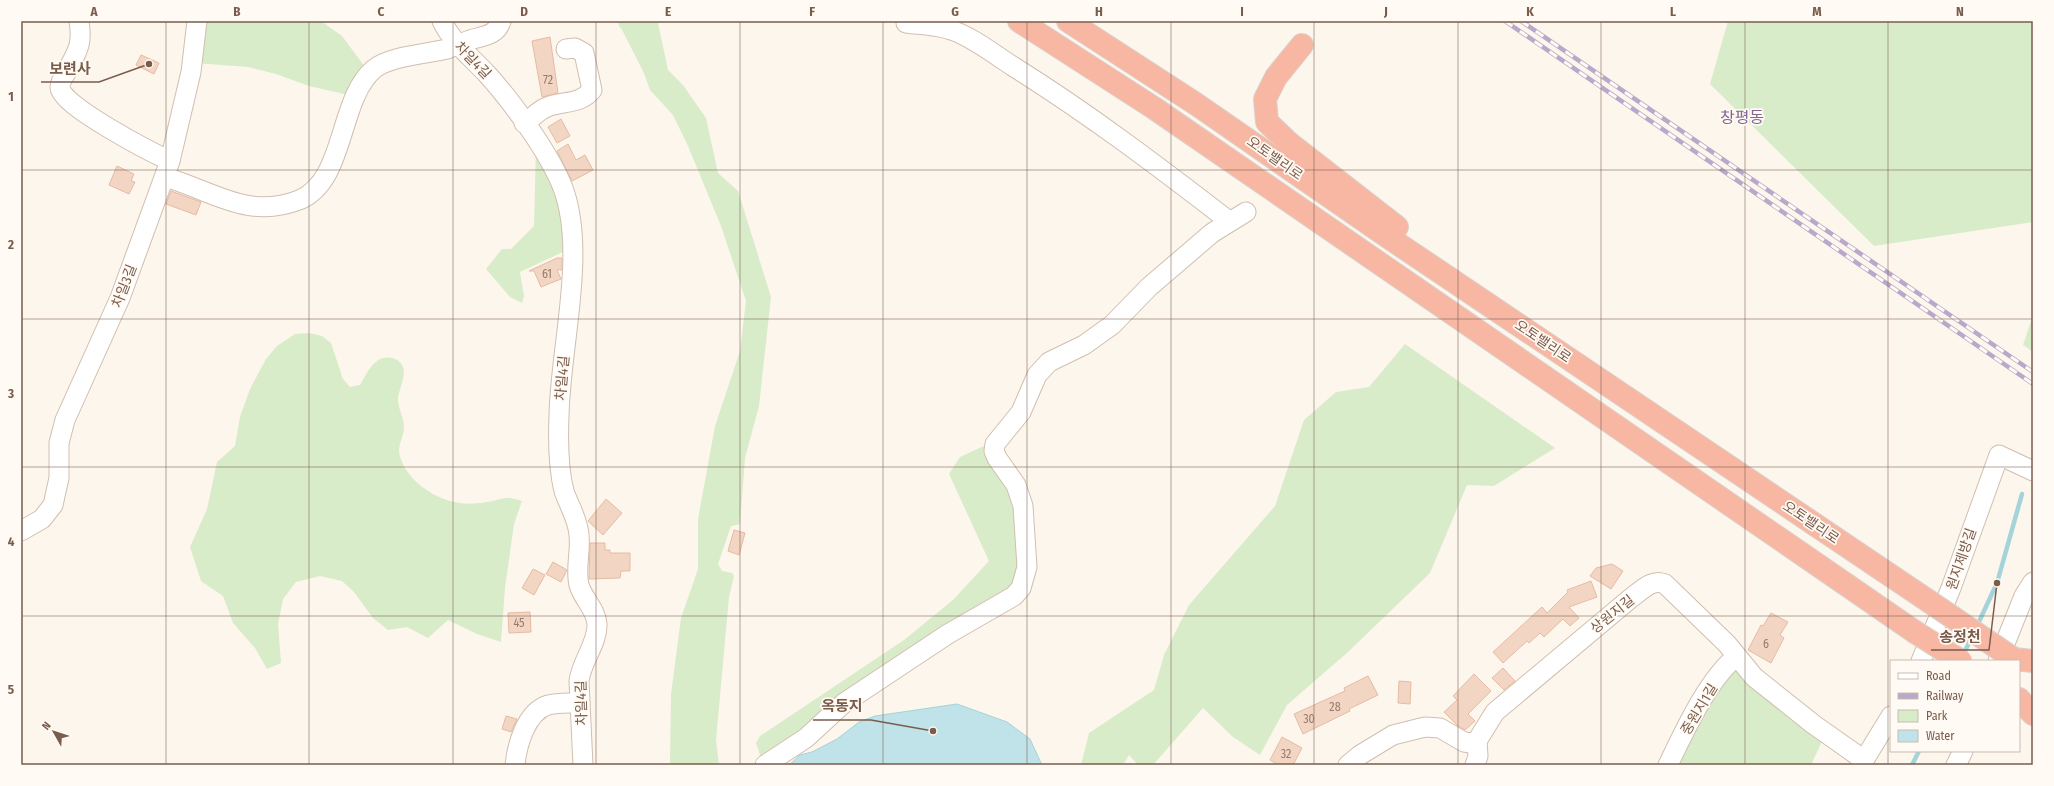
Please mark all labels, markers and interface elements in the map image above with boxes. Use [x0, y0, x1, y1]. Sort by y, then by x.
text: A [89, 4, 98, 19]
text: B [233, 4, 241, 19]
text: C [378, 4, 385, 19]
text: D [520, 4, 528, 19]
text: E [665, 4, 671, 19]
text: F [809, 4, 815, 19]
text: G [951, 4, 959, 19]
text: H [1095, 4, 1103, 19]
text: I [1240, 4, 1244, 19]
text: J [1383, 4, 1388, 19]
text: K [1526, 4, 1534, 19]
text: L [1670, 4, 1676, 19]
text: M [1812, 4, 1822, 19]
text: N [1956, 4, 1964, 19]
street label: 차일4길 [451, 38, 495, 83]
callout: 보련사 [41, 55, 99, 82]
text: 보련사 [49, 60, 91, 78]
house number: 72 [543, 73, 553, 87]
text: 1 [8, 89, 14, 104]
district label: 창평동 [1720, 108, 1764, 127]
street label: 오토밸리로 [1243, 133, 1306, 184]
text: 2 [7, 237, 14, 252]
street label: 차일3길 [108, 262, 140, 310]
house number: 61 [542, 267, 552, 281]
street label: 오토밸리로 [1511, 316, 1574, 367]
street label: 차일4길 [552, 355, 573, 401]
text: 3 [7, 386, 14, 401]
street label: 오토밸리로 [1779, 497, 1842, 548]
street label: 원지제방길 [1943, 526, 1980, 592]
text: 4 [8, 534, 15, 549]
street label: 상원지길 [1587, 592, 1638, 637]
house number: 45 [513, 616, 525, 630]
callout: 송정천 [1931, 623, 1989, 650]
text: 송정천 [1939, 628, 1981, 646]
house number: 6 [1763, 637, 1769, 651]
legend [1890, 660, 2020, 752]
text: Road [1926, 669, 1951, 683]
street label: 차일4길 [573, 680, 590, 726]
street label: 중원지1길 [1677, 680, 1721, 738]
text: 5 [8, 682, 14, 697]
text: Railway [1926, 689, 1964, 703]
callout: 옥동지 [813, 693, 871, 720]
text: 옥동지 [821, 697, 863, 715]
house number: 28 [1329, 700, 1341, 714]
text: Park [1926, 709, 1948, 723]
north arrow [34, 712, 74, 752]
house number: 30 [1303, 712, 1315, 726]
text: N [39, 719, 54, 733]
text: Water [1926, 729, 1955, 743]
house number: 32 [1281, 747, 1291, 761]

